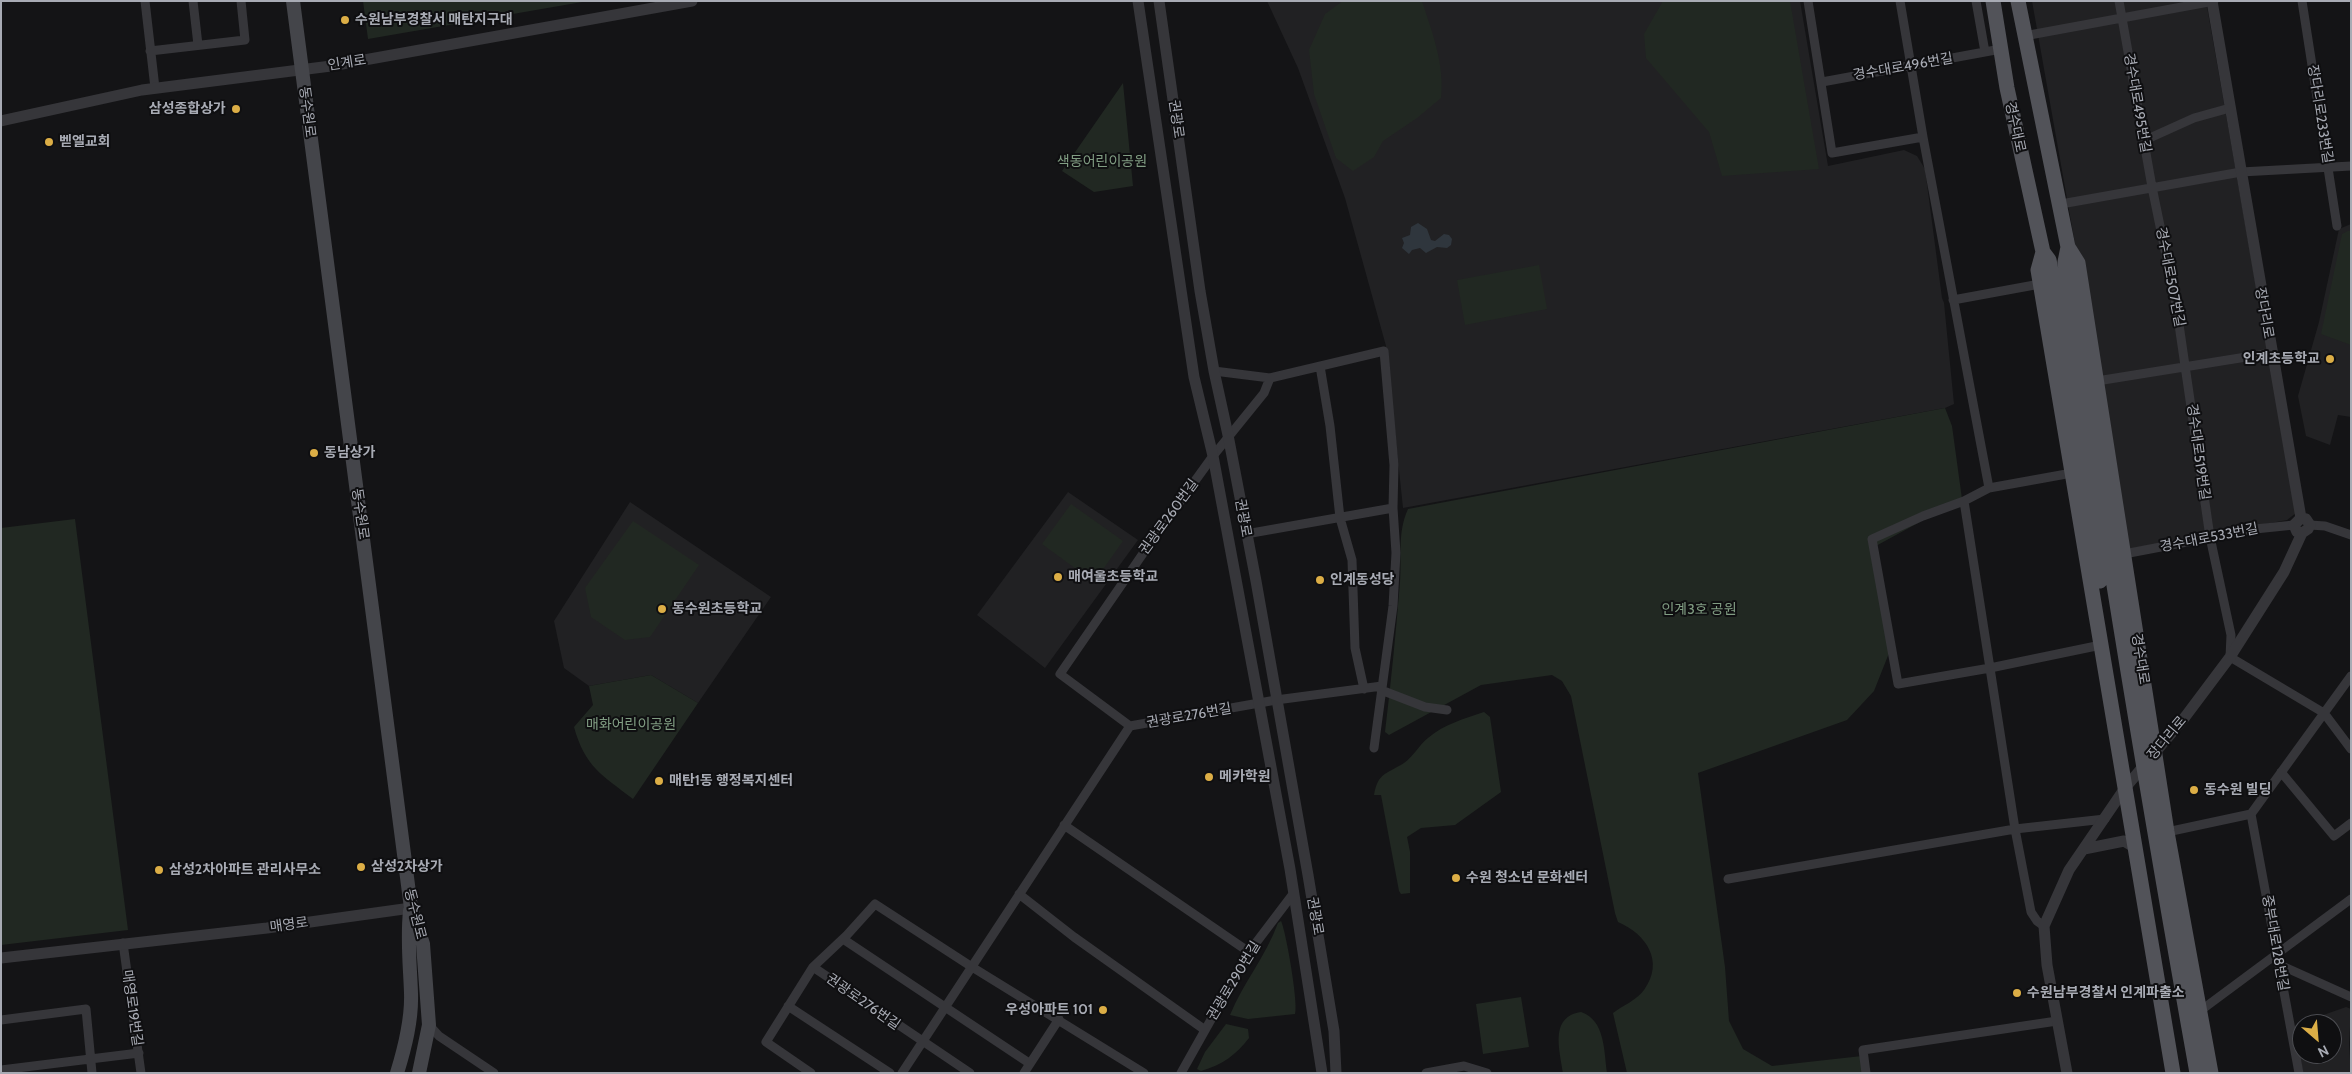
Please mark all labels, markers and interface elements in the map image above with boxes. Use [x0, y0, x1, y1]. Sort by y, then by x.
place label: 수원남부경찰서 매탄지구대 [355, 12, 513, 28]
marker: 수원남부경찰서 매탄지구대 [339, 14, 351, 26]
street label: 경수대로496번길 [1852, 50, 1954, 84]
street label: 인계로 [327, 52, 367, 74]
street label: 경수대로495번길 [2120, 52, 2154, 154]
street label: 장다리로233번길 [2304, 63, 2336, 165]
street label: 동수원로 [296, 85, 318, 139]
street label: 권광로 [1165, 99, 1187, 139]
street label: 경수대로 [2001, 100, 2029, 154]
place label: 삼성종합상가 [149, 101, 226, 117]
marker: 삼성종합상가 [230, 103, 242, 115]
place label: 벧엘교회 [59, 134, 111, 150]
marker: 벧엘교회 [43, 136, 55, 148]
park label: 색동어린이공원 [1057, 154, 1147, 170]
street label: 경수대로507번길 [2152, 226, 2188, 328]
street label: 장다리로 [2251, 286, 2277, 340]
place label: 인계초등학교 [2243, 351, 2320, 367]
marker: 인계초등학교 [2324, 353, 2336, 365]
street label: 경수대로519번길 [2183, 403, 2213, 501]
place label: 동남상가 [324, 445, 376, 461]
marker: 동남상가 [308, 447, 320, 459]
street label: 권광로260번길 [1136, 476, 1202, 558]
street label: 동수원로 [348, 487, 372, 541]
street label: 권광로 [1231, 498, 1255, 538]
street label: 경수대로533번길 [2158, 520, 2260, 556]
place label: 매여울초등학교 [1068, 569, 1158, 585]
marker: 매여울초등학교 [1052, 571, 1064, 583]
place label: 인계동성당 [1330, 572, 1394, 588]
marker: 인계동성당 [1314, 574, 1326, 586]
place label: 동수원초등학교 [672, 601, 762, 617]
park label: 인계3호 공원 [1661, 602, 1737, 618]
marker: 동수원초등학교 [656, 603, 668, 615]
street label: 경수대로 [2128, 632, 2152, 686]
street label: 권광로276번길 [1145, 700, 1233, 732]
street label: 장다리로 [2144, 713, 2190, 763]
park label: 매화어린이공원 [586, 717, 676, 733]
place label: 메카학원 [1219, 769, 1271, 785]
marker: 메카학원 [1203, 771, 1215, 783]
place label: 매탄1동 행정복지센터 [669, 773, 793, 789]
marker: 매탄1동 행정복지센터 [653, 775, 665, 787]
place label: 동수원 빌딩 [2204, 782, 2272, 798]
marker: 동수원 빌딩 [2188, 784, 2200, 796]
place label: 삼성2차상가 [371, 859, 443, 875]
marker: 삼성2차상가 [355, 861, 367, 873]
place label: 삼성2차아파트 관리사무소 [169, 862, 321, 878]
marker: 삼성2차아파트 관리사무소 [153, 864, 165, 876]
place label: 수원 청소년 문화센터 [1466, 870, 1588, 886]
marker: 수원 청소년 문화센터 [1450, 872, 1462, 884]
street label: 동수원로 [401, 887, 429, 941]
street label: 중부대로128번길 [2258, 893, 2292, 993]
street label: 권광로 [1303, 896, 1327, 936]
street label: 매영로 [269, 914, 309, 936]
street label: 권광로290번길 [1204, 938, 1264, 1024]
street label: 매영로19번길 [118, 969, 146, 1047]
street label: 권광로276번길 [823, 970, 903, 1034]
place label: 수원남부경찰서 인계파출소 [2027, 985, 2185, 1001]
marker: 수원남부경찰서 인계파출소 [2011, 987, 2023, 999]
place label: 우성아파트 101 [1005, 1002, 1093, 1018]
marker: 우성아파트 101 [1097, 1004, 1109, 1016]
north arrow [2292, 1014, 2342, 1064]
text: N [2315, 1041, 2332, 1062]

